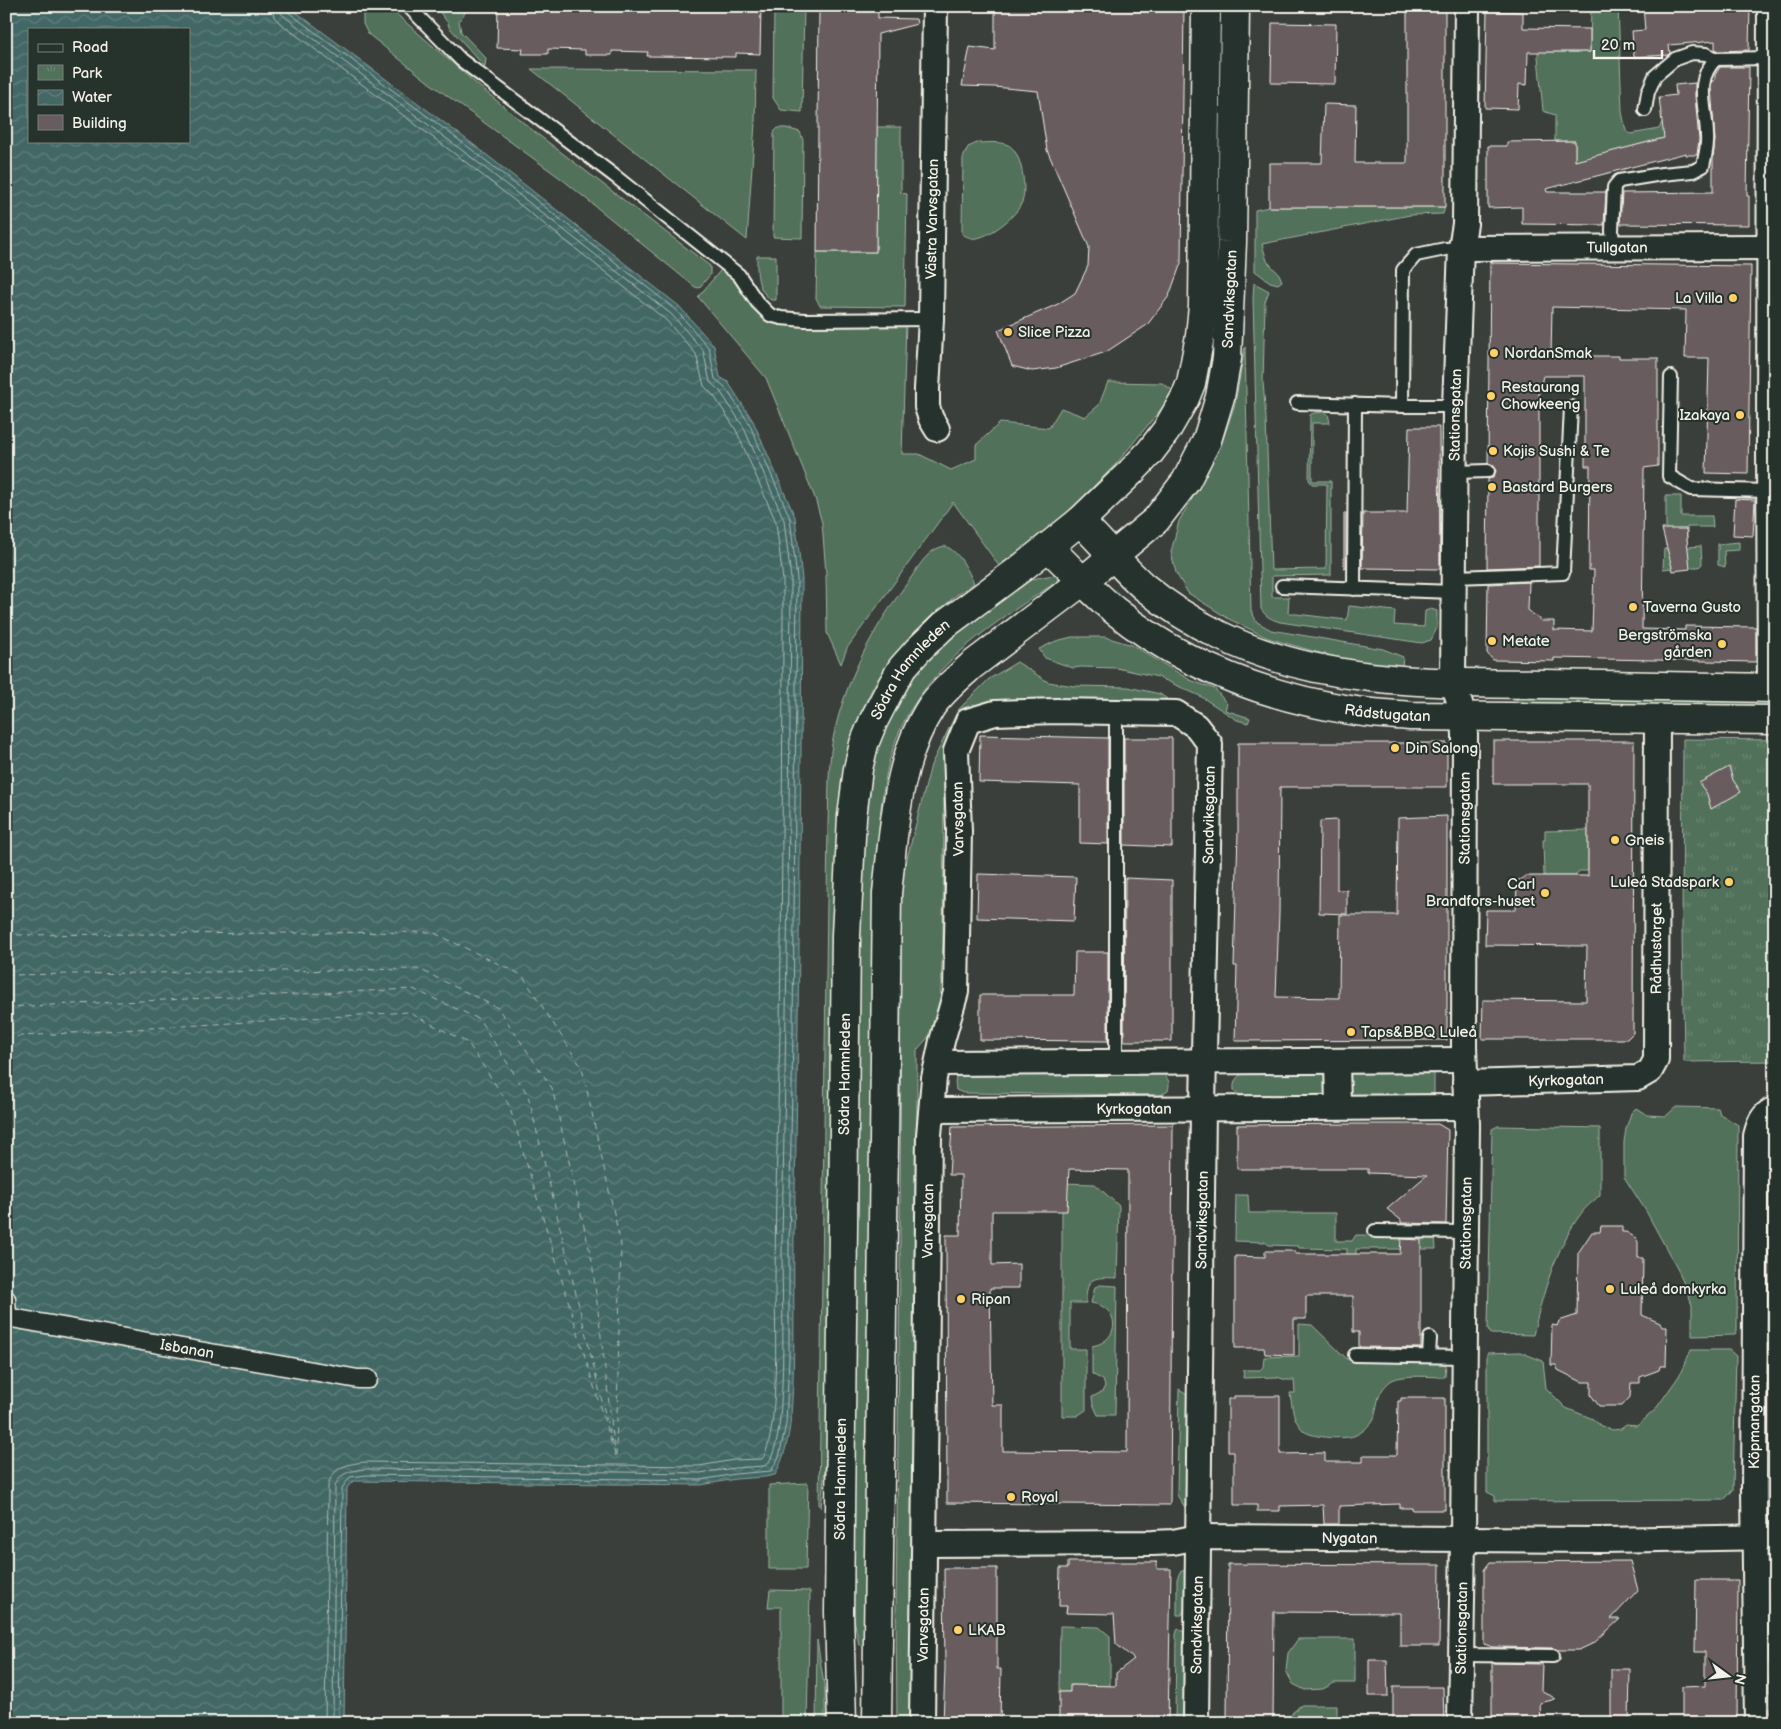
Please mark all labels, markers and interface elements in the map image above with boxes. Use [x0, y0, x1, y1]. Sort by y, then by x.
legend [28, 28, 190, 142]
scale bar [1594, 28, 1661, 60]
text: 20 m [1601, 36, 1635, 55]
text: Road [72, 38, 108, 57]
text: Park [72, 64, 103, 83]
text: Water [72, 88, 112, 107]
text: Building [72, 114, 127, 133]
street label: Västra Varvsgatan [922, 158, 943, 280]
street label: Tullgatan [1586, 238, 1648, 258]
street label: Sandviksgatan [1218, 249, 1242, 349]
place label: La Villa [1675, 289, 1723, 308]
marker: La Villa [1727, 292, 1739, 304]
place label: Slice Pizza [1018, 323, 1090, 342]
marker: Slice Pizza [1002, 326, 1014, 338]
place label: NordanSmak [1504, 344, 1592, 363]
marker: NordanSmak [1488, 347, 1500, 359]
street label: Stationsgatan [1446, 368, 1466, 461]
place label: Restaurang Chowkeeng [1501, 378, 1580, 414]
marker: Restaurang Chowkeeng [1485, 390, 1497, 402]
place label: Izakaya [1679, 406, 1730, 425]
marker: Izakaya [1734, 409, 1746, 421]
place label: Kojis Sushi & Te [1503, 442, 1610, 461]
marker: Kojis Sushi & Te [1487, 445, 1499, 457]
place label: Bastard Burgers [1502, 478, 1613, 497]
marker: Bastard Burgers [1486, 481, 1498, 493]
place label: Taverna Gusto [1643, 598, 1741, 617]
marker: Taverna Gusto [1627, 601, 1639, 613]
street label: Södra Hamnleden [867, 615, 954, 723]
place label: Bergströmska gården [1618, 626, 1712, 662]
place label: Metate [1502, 632, 1550, 651]
marker: Metate [1486, 635, 1498, 647]
marker: Bergströmska gården [1716, 638, 1728, 650]
street label: Rådstugatan [1343, 700, 1431, 726]
place label: Din Salong [1405, 739, 1478, 758]
marker: Din Salong [1389, 742, 1401, 754]
street label: Sandviksgatan [1199, 766, 1220, 864]
street label: Stationsgatan [1456, 772, 1475, 864]
street label: Varvsgatan [948, 781, 969, 857]
place label: Gneis [1625, 831, 1665, 850]
marker: Gneis [1609, 834, 1621, 846]
place label: Luleå Stadspark [1610, 873, 1720, 892]
place label: Carl Brandfors-huset [1426, 875, 1535, 911]
marker: Luleå Stadspark [1723, 876, 1735, 888]
marker: Carl Brandfors-huset [1539, 887, 1551, 899]
street label: Rådhustorget [1647, 902, 1666, 994]
street label: Södra Hamnleden [835, 1013, 855, 1135]
place label: Taps&BBQ Luleå [1361, 1023, 1477, 1042]
marker: Taps&BBQ Luleå [1345, 1026, 1357, 1038]
street label: Kyrkogatan [1528, 1070, 1604, 1091]
street label: Kyrkogatan [1096, 1100, 1172, 1119]
street label: Sandviksgatan [1192, 1171, 1213, 1269]
street label: Stationsgatan [1457, 1177, 1476, 1269]
street label: Varvsgatan [919, 1183, 938, 1259]
place label: Luleå domkyrka [1620, 1280, 1727, 1299]
marker: Luleå domkyrka [1604, 1283, 1616, 1295]
place label: Ripan [971, 1290, 1011, 1309]
marker: Ripan [955, 1293, 967, 1305]
street label: Isbanan [159, 1335, 216, 1363]
street label: Köpmangatan [1745, 1375, 1765, 1469]
street label: Södra Hamnleden [831, 1418, 851, 1540]
place label: Royal [1021, 1488, 1058, 1507]
marker: Royal [1005, 1491, 1017, 1503]
street label: Nygatan [1321, 1529, 1378, 1548]
street label: Sandviksgatan [1187, 1576, 1208, 1674]
street label: Stationsgatan [1452, 1582, 1472, 1674]
street label: Varvsgatan [914, 1587, 934, 1663]
place label: LKAB [968, 1621, 1006, 1640]
marker: LKAB [952, 1624, 964, 1636]
north arrow [1704, 1652, 1754, 1702]
text: N [1731, 1672, 1750, 1687]

